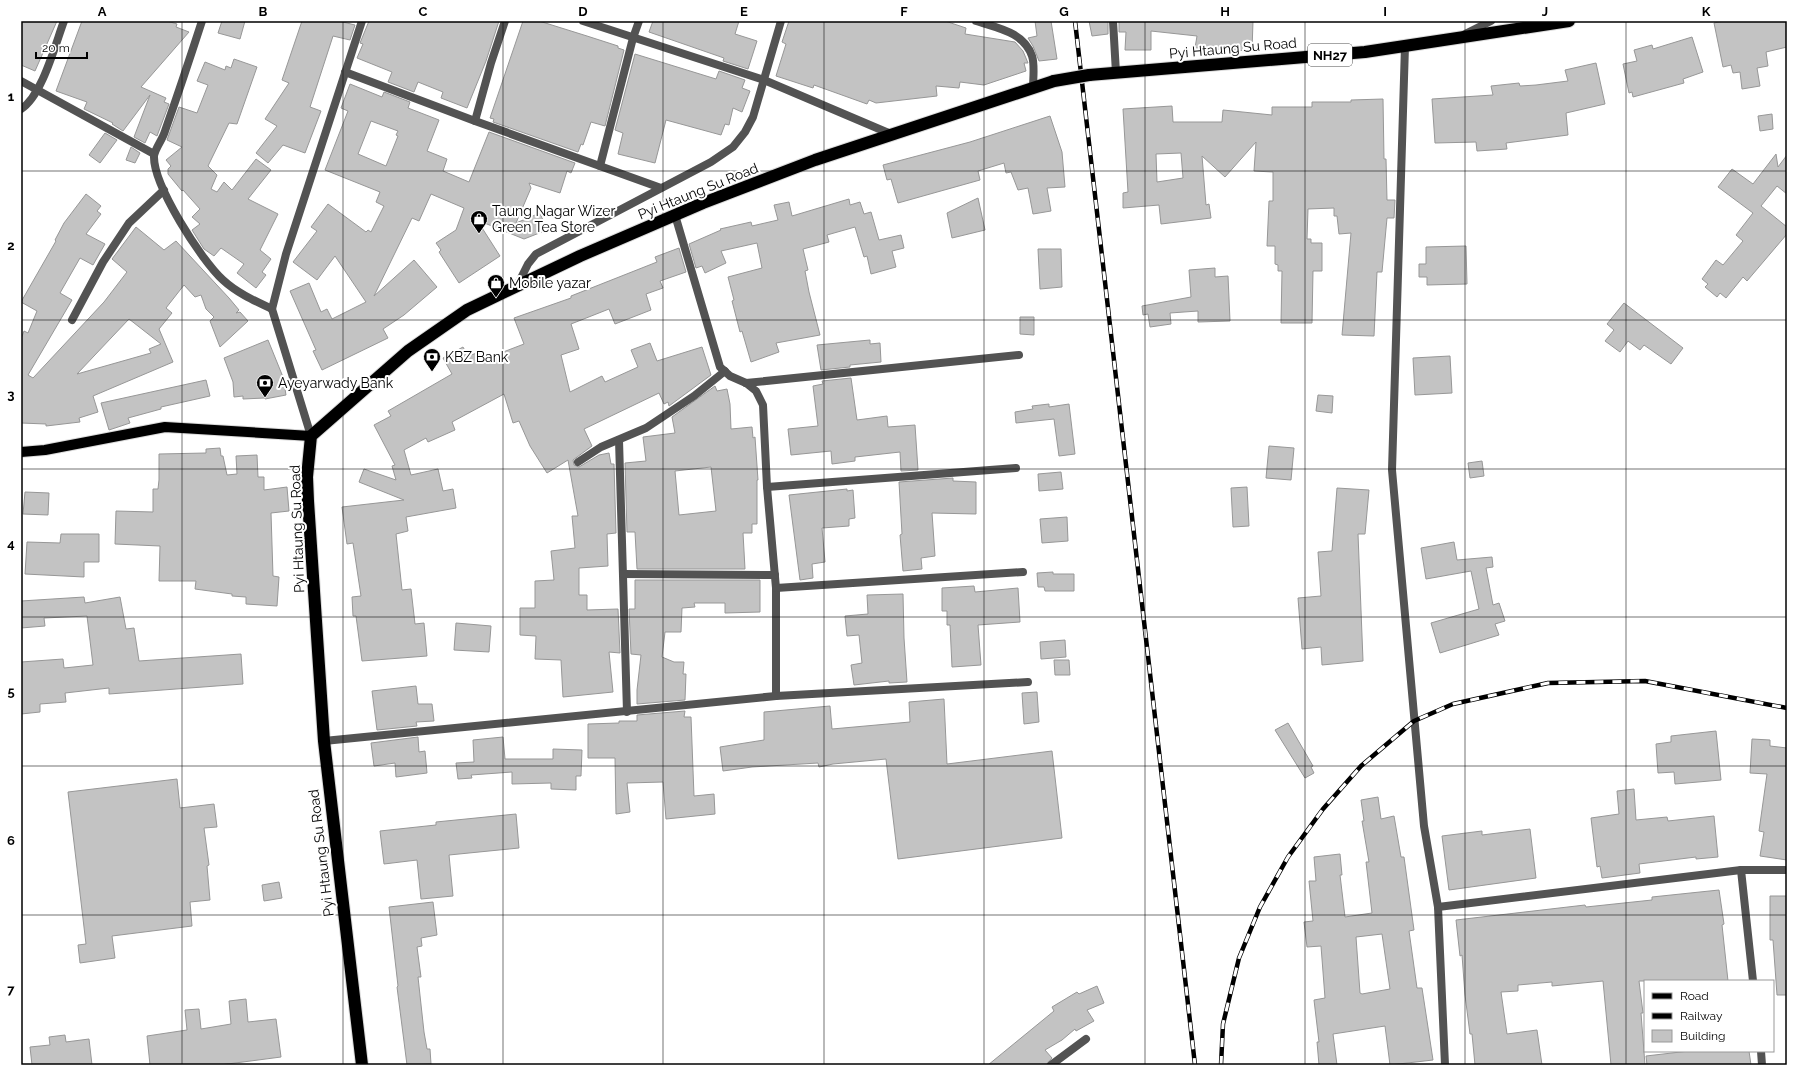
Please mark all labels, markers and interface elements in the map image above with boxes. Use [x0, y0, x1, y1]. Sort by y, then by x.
text: A [98, 4, 107, 19]
text: B [259, 4, 268, 19]
text: C [419, 4, 428, 19]
text: D [578, 4, 588, 19]
text: E [740, 4, 748, 19]
text: F [900, 4, 908, 19]
text: G [1059, 4, 1069, 19]
text: H [1220, 4, 1230, 19]
text: I [1383, 4, 1387, 19]
text: J [1542, 4, 1548, 19]
text: K [1702, 4, 1711, 19]
scale bar [36, 34, 87, 60]
street label: Pyi Htaung Su Road [1168, 34, 1298, 62]
text: 20 m [42, 41, 70, 55]
road number: NH27 [1308, 44, 1352, 66]
text: 1 [8, 89, 15, 104]
street label: Pyi Htaung Su Road [636, 160, 760, 222]
place label: Taung Nagar Wizer Green Tea Store [492, 203, 615, 235]
shop icon: Taung Nagar Wizer Green Tea Store [469, 209, 489, 234]
text: 2 [7, 238, 15, 253]
shop icon: Mobile yazar [486, 273, 506, 298]
place label: Mobile yazar [509, 275, 591, 291]
bank icon: KBZ Bank [422, 347, 442, 372]
place label: KBZ Bank [445, 349, 509, 365]
bank icon: Ayeyarwady Bank [255, 373, 275, 398]
place label: Ayeyarwady Bank [278, 375, 394, 391]
text: 3 [7, 387, 15, 402]
street label: Pyi Htaung Su Road [287, 465, 307, 593]
text: 4 [7, 536, 15, 551]
text: 5 [7, 684, 15, 699]
street label: Pyi Htaung Su Road [305, 788, 337, 918]
text: 6 [7, 833, 15, 848]
legend [1644, 980, 1774, 1052]
text: 7 [7, 982, 15, 997]
text: Road [1680, 989, 1709, 1003]
text: Railway [1680, 1009, 1723, 1023]
text: Building [1680, 1029, 1726, 1043]

